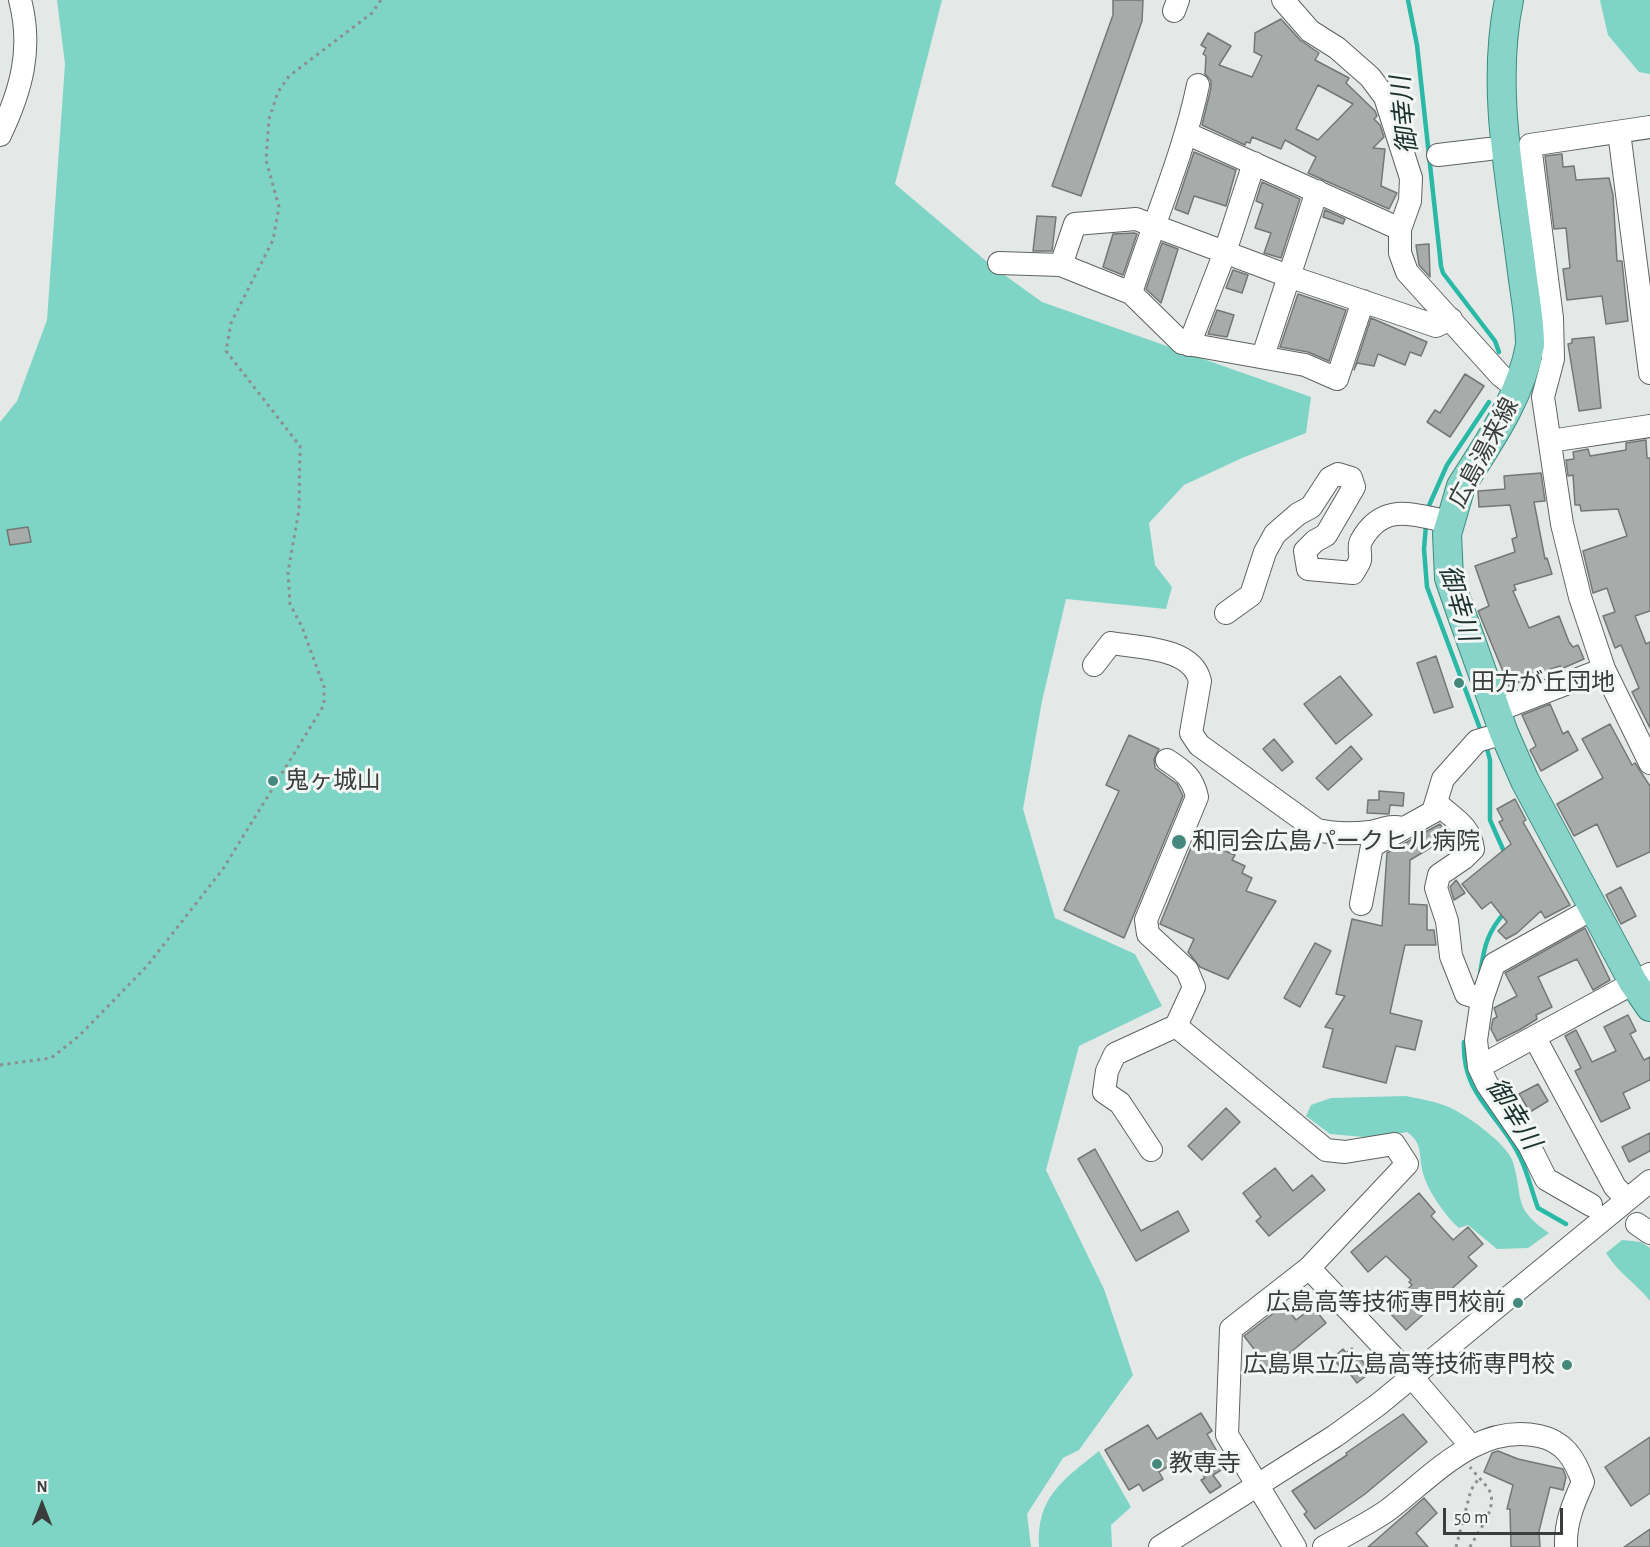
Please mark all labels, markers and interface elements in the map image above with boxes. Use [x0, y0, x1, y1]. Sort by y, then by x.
water label: 御幸川 [1385, 75, 1425, 155]
street label: 広島湯来線 [1443, 393, 1525, 513]
water label: 御幸川 [1432, 561, 1484, 645]
place label: 田方が丘団地 [1471, 669, 1615, 697]
marker: 田方が丘団地 [1452, 676, 1466, 690]
place label: 鬼ヶ城山 [285, 767, 381, 795]
marker: 鬼ヶ城山 [266, 774, 280, 788]
place label: 和同会広島パークヒル病院 [1192, 828, 1480, 856]
marker: 和同会広島パークヒル病院 [1170, 833, 1188, 851]
water label: 御幸川 [1479, 1073, 1547, 1155]
place label: 広島高等技術専門校前 [1266, 1289, 1506, 1317]
marker: 広島高等技術専門校前 [1511, 1296, 1525, 1310]
place label: 広島県立広島高等技術専門校 [1243, 1351, 1555, 1379]
marker: 広島県立広島高等技術専門校 [1560, 1358, 1574, 1372]
place label: 教専寺 [1169, 1450, 1241, 1478]
marker: 教専寺 [1150, 1457, 1164, 1471]
north arrow [12, 1475, 72, 1535]
text: N [36, 1479, 48, 1495]
scale bar [1446, 1496, 1566, 1534]
text: 50 m [1454, 1509, 1488, 1527]

